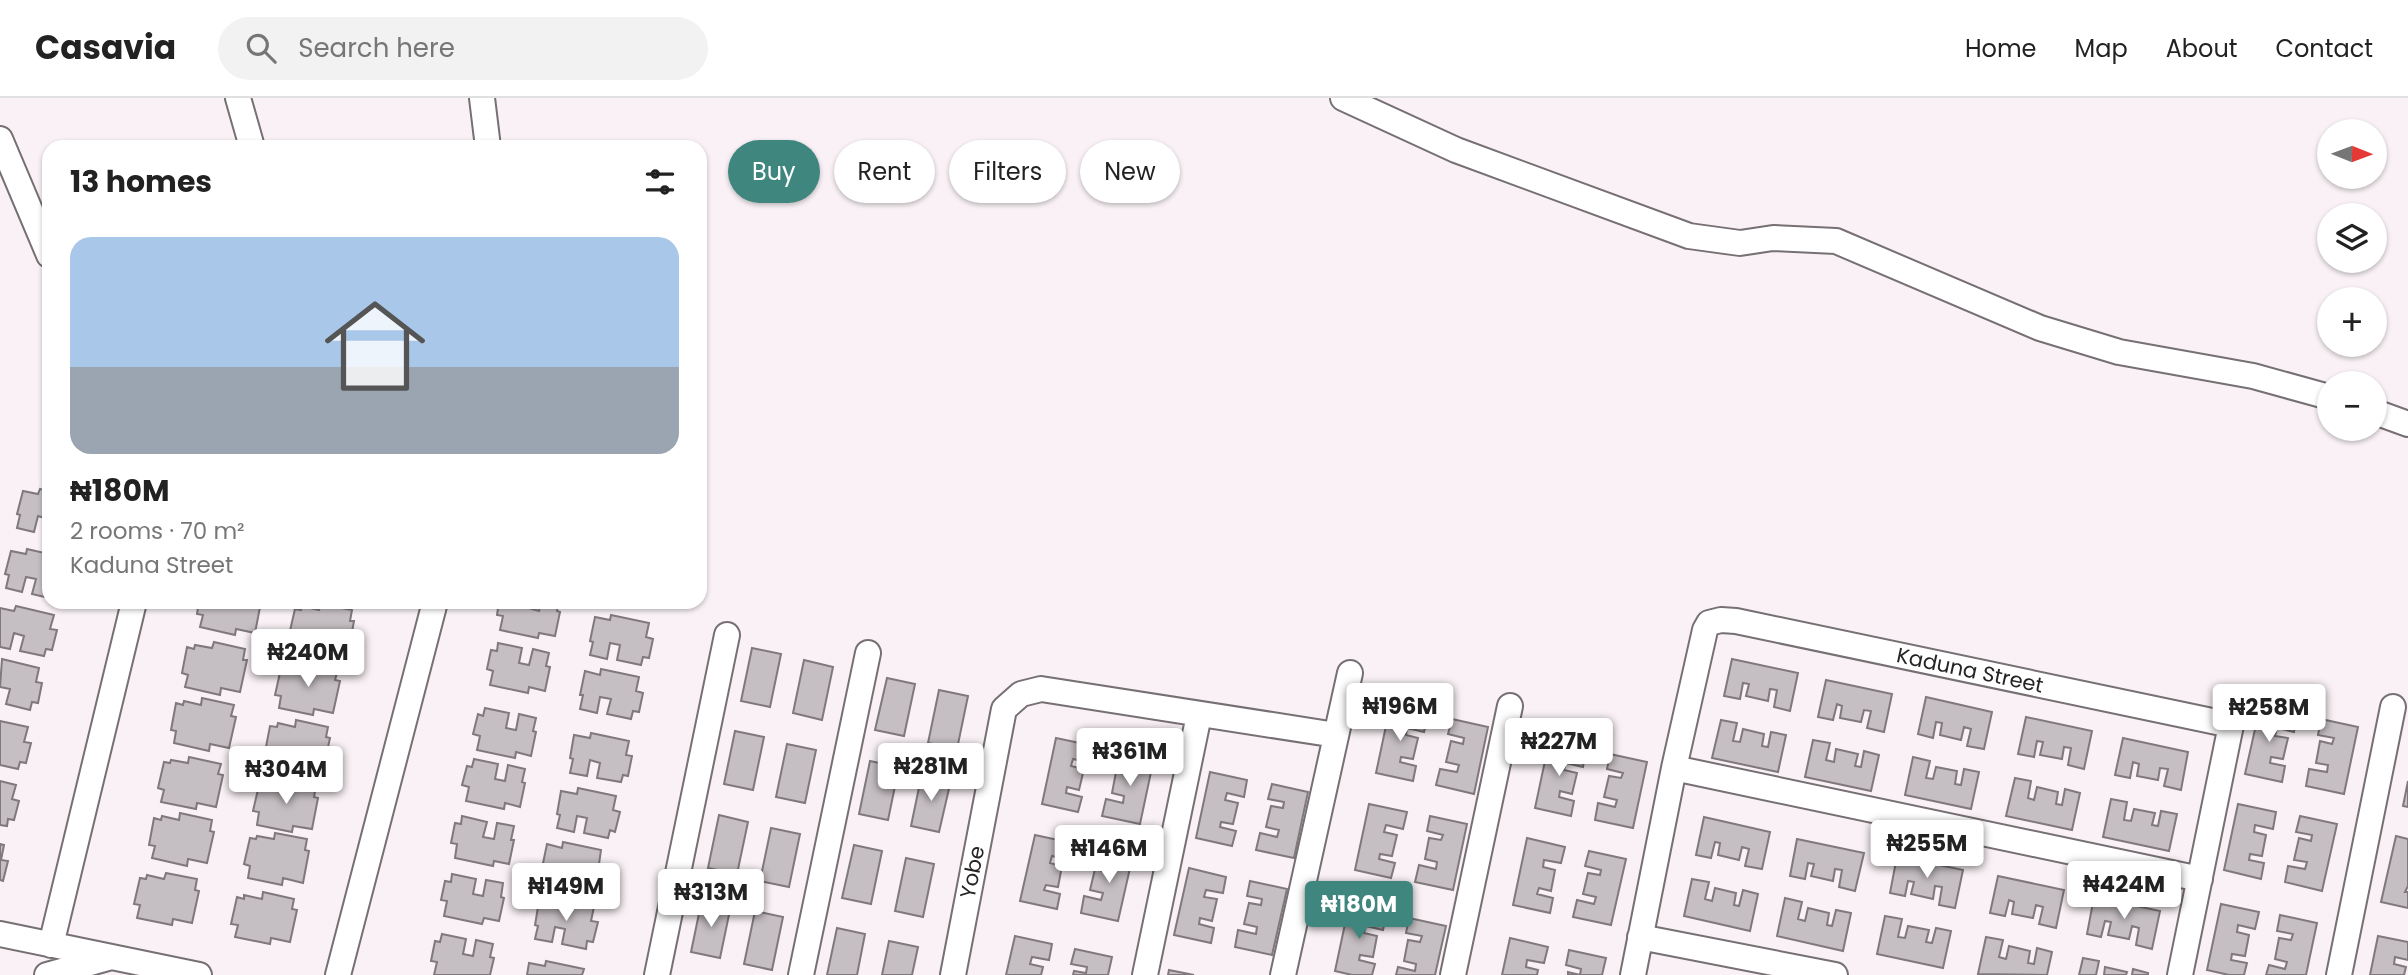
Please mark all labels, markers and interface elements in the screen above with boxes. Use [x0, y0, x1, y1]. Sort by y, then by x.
search box [218, 17, 708, 80]
text: Casavia [35, 24, 176, 71]
icon: search [242, 29, 280, 67]
text: Search here [298, 30, 455, 66]
text: Home [1965, 32, 2037, 65]
text: Map [2075, 32, 2128, 65]
text: About [2166, 32, 2237, 65]
text: Contact [2275, 32, 2373, 65]
north arrow [2317, 119, 2387, 189]
map controls [2317, 119, 2387, 441]
chip: Buy [728, 140, 820, 203]
chip: Rent [834, 140, 935, 203]
chip: Filters [949, 140, 1066, 203]
chip: New [1080, 140, 1180, 203]
text: 13 homes [70, 160, 212, 203]
icon: filters [641, 163, 679, 201]
button: layers [2317, 203, 2387, 273]
icon: home [312, 283, 438, 409]
button: + [2317, 287, 2387, 357]
button: − [2317, 371, 2387, 441]
text: ₦180M [70, 469, 170, 512]
text: 2 rooms · 70 m² [70, 515, 245, 547]
text: Kaduna Street [70, 549, 233, 581]
pin: ₦240M [259, 630, 357, 689]
text: ₦240M [267, 636, 349, 668]
street label: Kaduna Street [1894, 640, 2046, 700]
pin: ₦196M [1351, 684, 1449, 743]
pin: ₦258M [2220, 684, 2318, 744]
text: ₦196M [1362, 690, 1438, 722]
text: ₦258M [2229, 691, 2309, 723]
pin: ₦227M [1510, 718, 1608, 778]
text: ₦227M [1521, 725, 1597, 757]
pin: ₦361M [1081, 728, 1179, 788]
text: ₦361M [1093, 735, 1167, 767]
pin: ₦281M [882, 744, 980, 803]
pin: ₦304M [237, 746, 335, 806]
text: ₦281M [894, 750, 968, 782]
text: ₦304M [245, 753, 327, 785]
pin: ₦255M [1878, 820, 1976, 880]
pin: ₦146M [1060, 826, 1158, 885]
text: ₦255M [1887, 827, 1967, 859]
text: ₦146M [1071, 832, 1147, 864]
street label: Yobe [953, 843, 991, 901]
pin: ₦424M [2075, 862, 2173, 921]
pin: ₦149M [517, 864, 615, 923]
text: ₦424M [2083, 868, 2165, 900]
text: ₦149M [528, 870, 604, 902]
pin: ₦313M [662, 870, 760, 929]
text: ₦313M [674, 876, 748, 908]
pin: ₦180M [1310, 882, 1408, 941]
text: ₦180M [1321, 888, 1397, 920]

